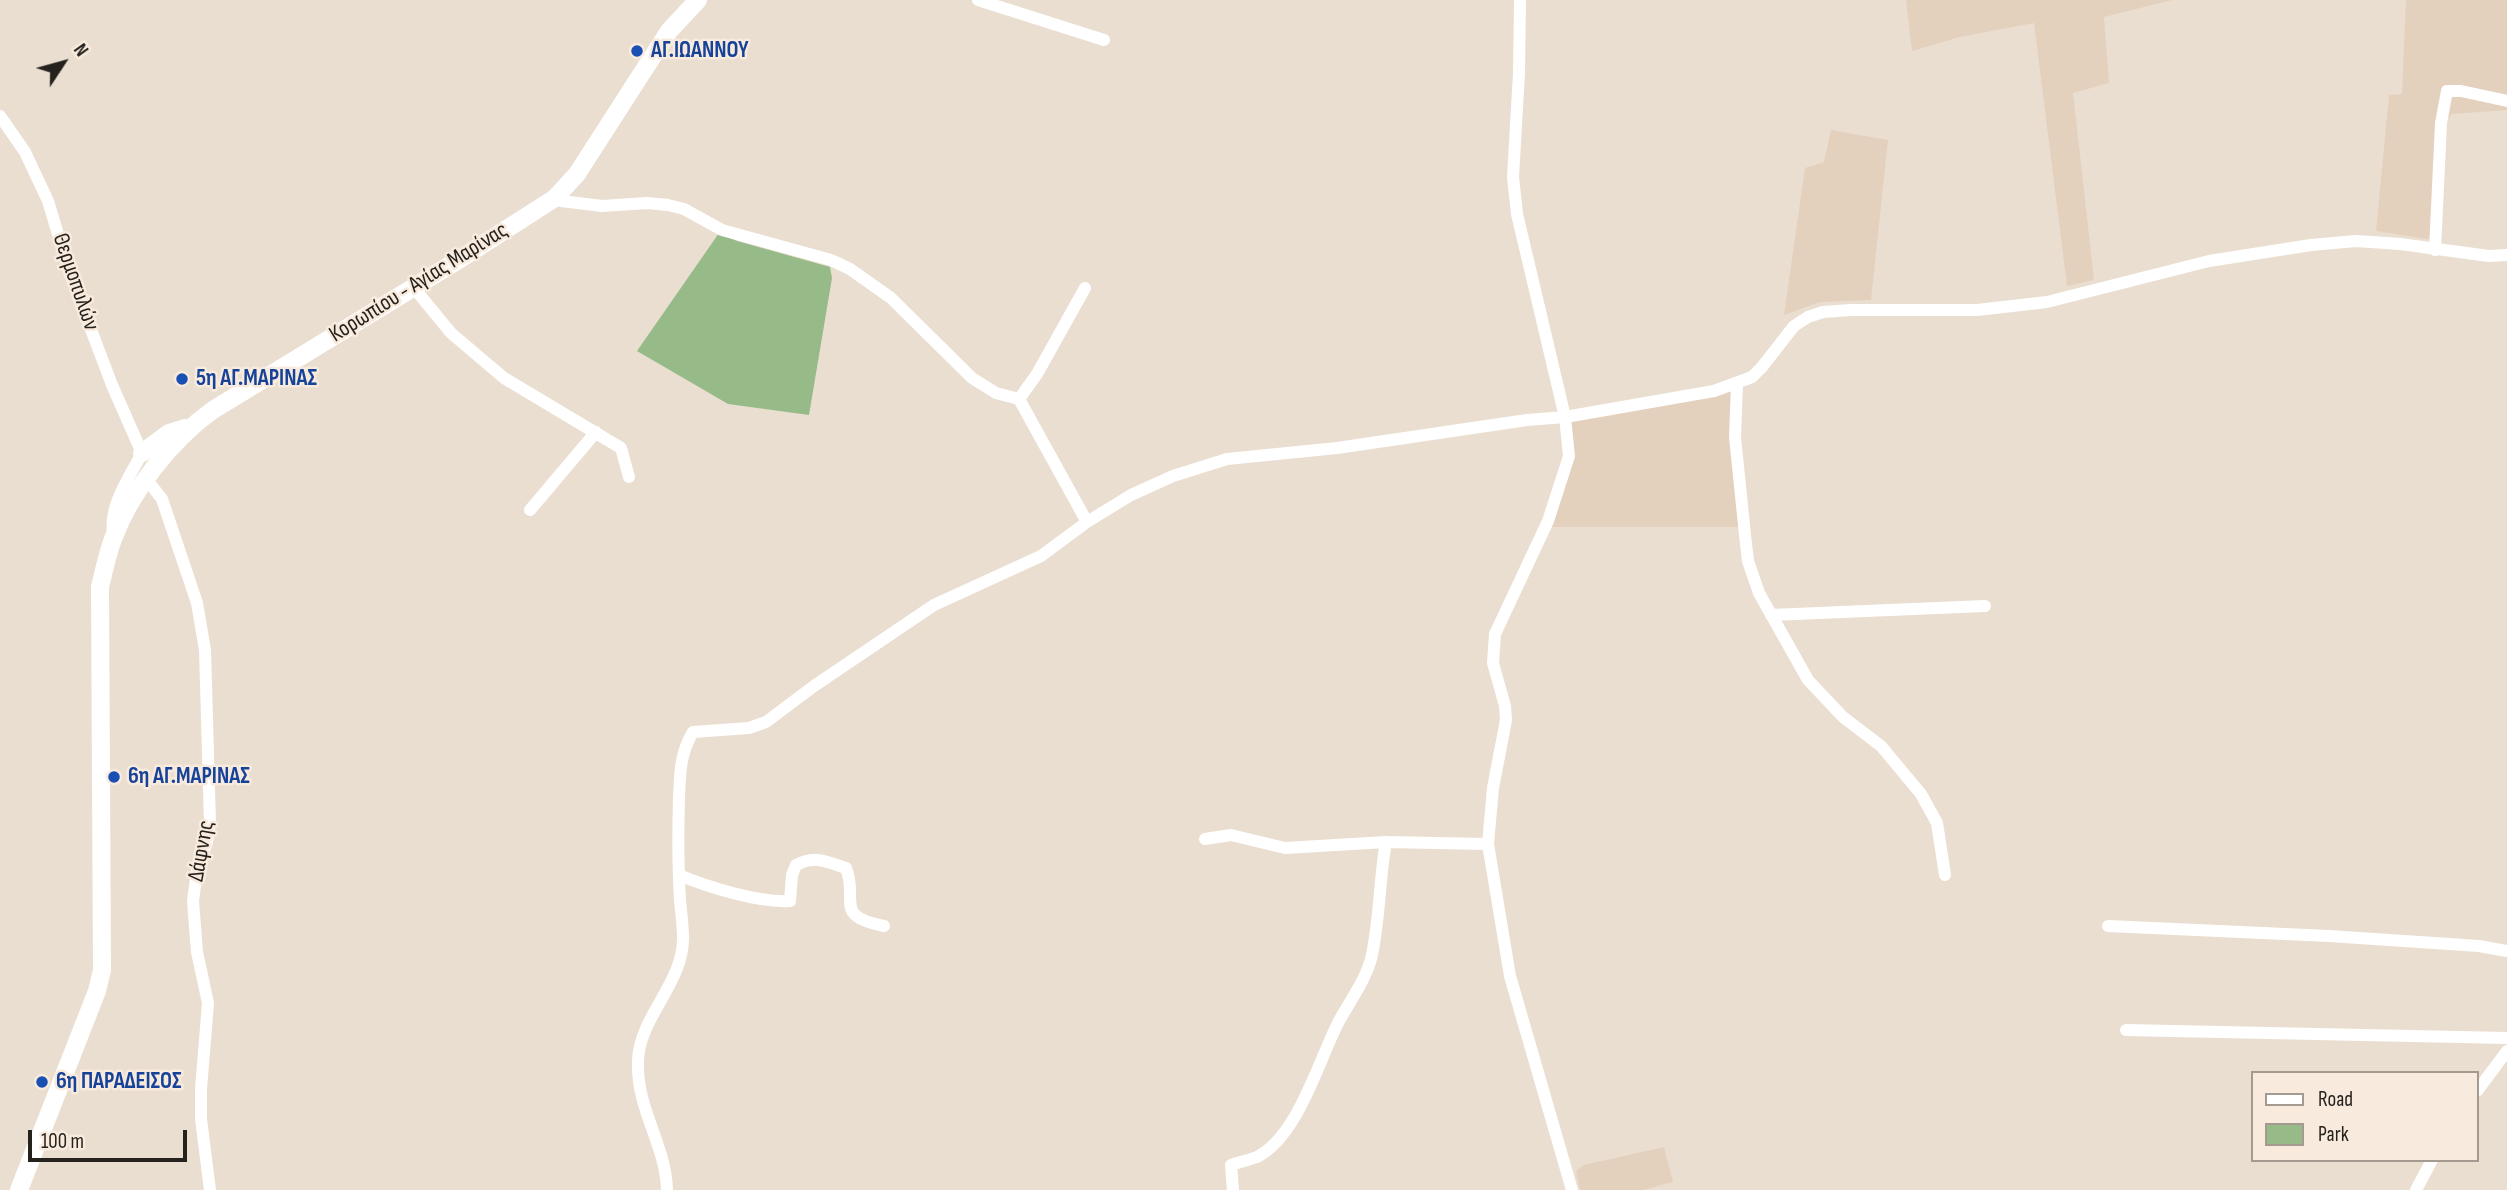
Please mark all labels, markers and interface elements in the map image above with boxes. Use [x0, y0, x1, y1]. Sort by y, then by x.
north arrow [28, 28, 98, 98]
place label: ΑΓ.ΙΩΑΝΝΟΥ [651, 37, 749, 65]
text: N [68, 39, 93, 61]
marker: ΑΓ.ΙΩΑΝΝΟΥ [629, 43, 645, 59]
street label: Κορωπίου - Αγίας Μαρίνας [325, 217, 513, 349]
street label: Θερμοπυλών [46, 230, 104, 334]
place label: 5η ΑΓ.ΜΑΡΙΝΑΣ [196, 365, 317, 393]
marker: 5η ΑΓ.ΜΑΡΙΝΑΣ [174, 371, 190, 387]
place label: 6η ΑΓ.ΜΑΡΙΝΑΣ [128, 763, 250, 791]
marker: 6η ΑΓ.ΜΑΡΙΝΑΣ [106, 769, 122, 785]
street label: Δάφνης [183, 818, 221, 884]
place label: 6η ΠΑΡΑΔΕΙΣΟΣ [56, 1068, 182, 1096]
legend [2252, 1071, 2479, 1162]
marker: 6η ΠΑΡΑΔΕΙΣΟΣ [34, 1074, 50, 1090]
text: Road [2318, 1087, 2353, 1112]
scale bar [32, 1116, 191, 1160]
text: Park [2318, 1122, 2349, 1147]
text: 100 m [41, 1129, 84, 1154]

